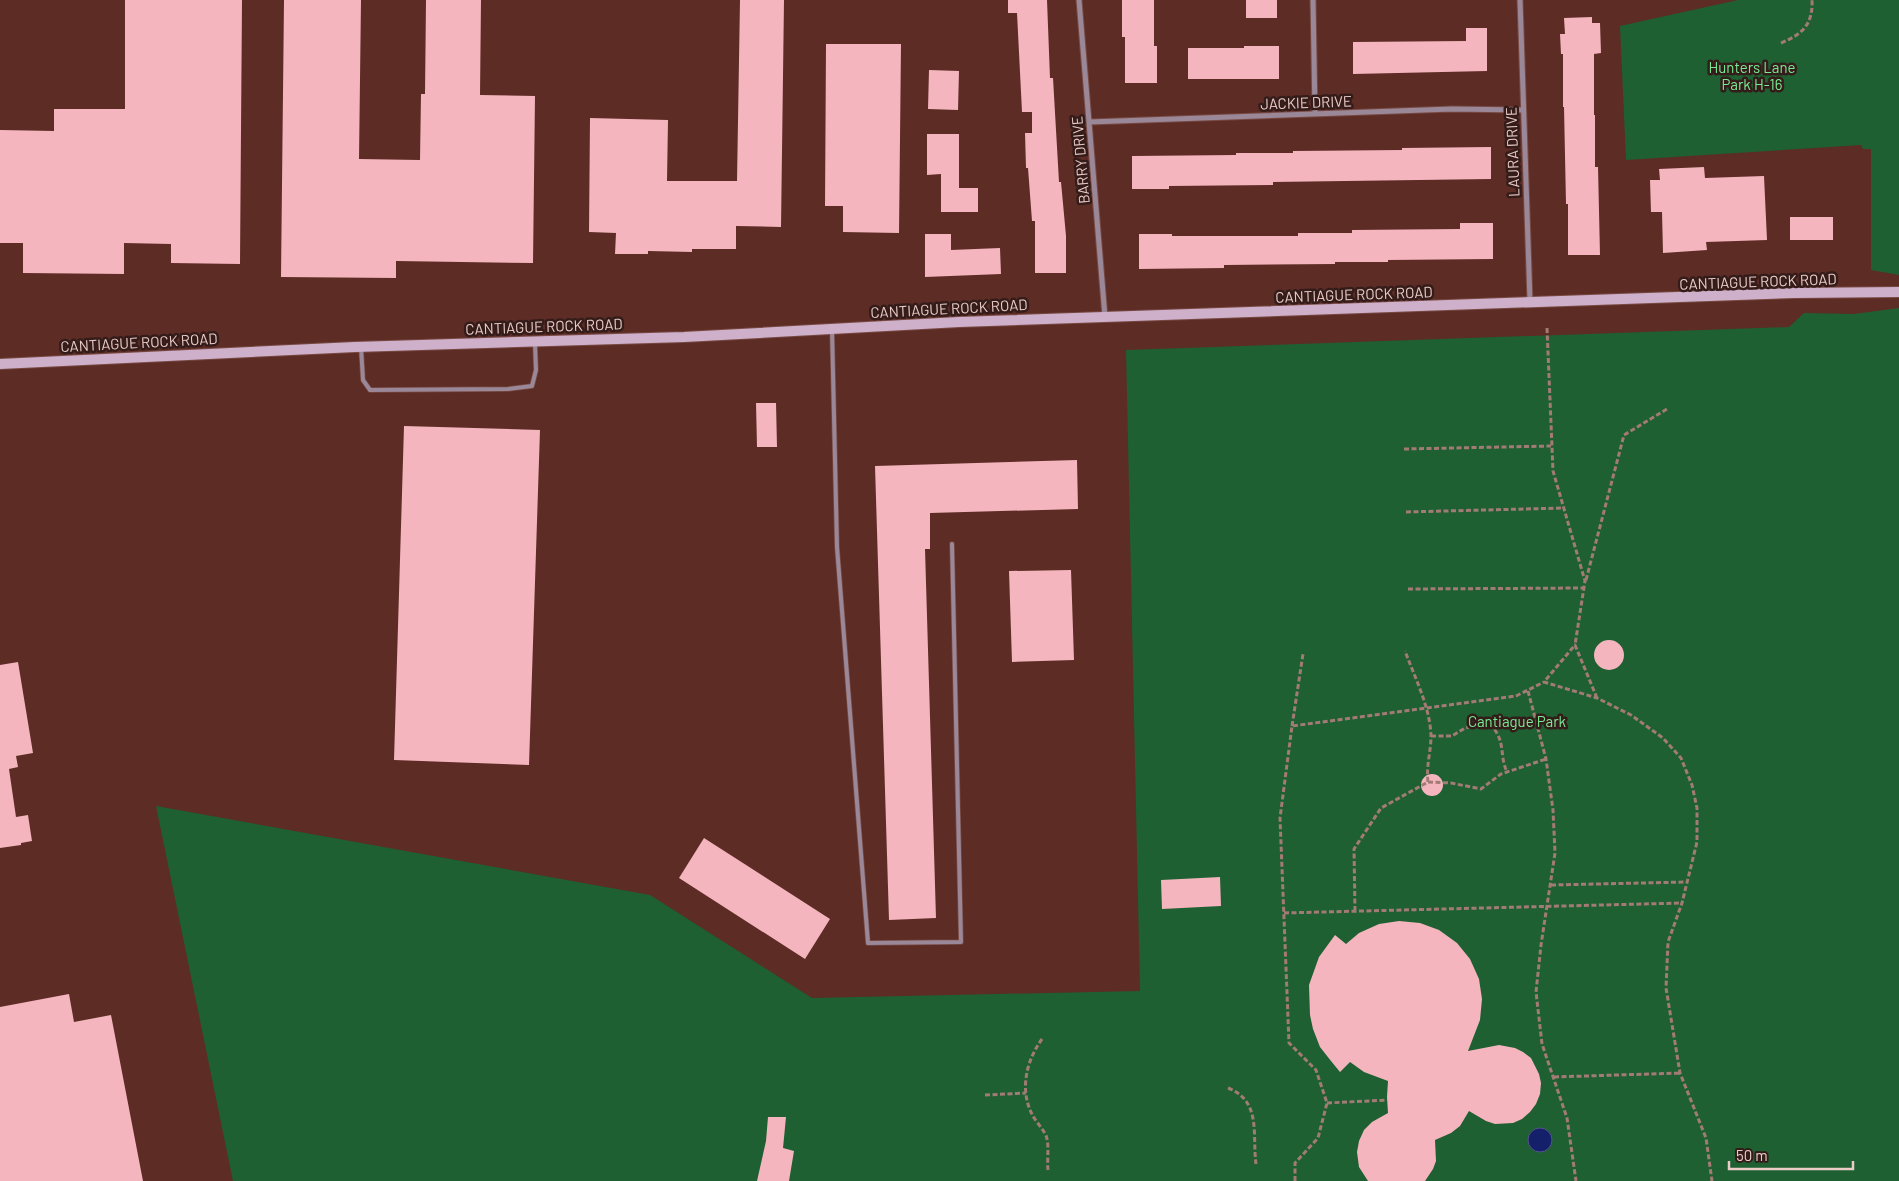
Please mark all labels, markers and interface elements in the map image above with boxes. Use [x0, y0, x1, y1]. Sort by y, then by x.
park label: Hunters Lane Park H-16 [1709, 58, 1795, 93]
street label: JACKIE DRIVE [1260, 91, 1352, 113]
street label: LAURA DRIVE [1501, 107, 1523, 197]
street label: BARRY DRIVE [1067, 115, 1093, 205]
street label: CANTIAGUE ROCK ROAD [1679, 269, 1837, 293]
street label: CANTIAGUE ROCK ROAD [1275, 282, 1433, 306]
street label: CANTIAGUE ROCK ROAD [870, 295, 1028, 321]
street label: CANTIAGUE ROCK ROAD [465, 314, 623, 338]
street label: CANTIAGUE ROCK ROAD [60, 329, 218, 355]
park label: Cantiague Park [1468, 712, 1567, 730]
scale bar [1729, 1138, 1853, 1170]
text: 50 m [1736, 1146, 1768, 1164]

